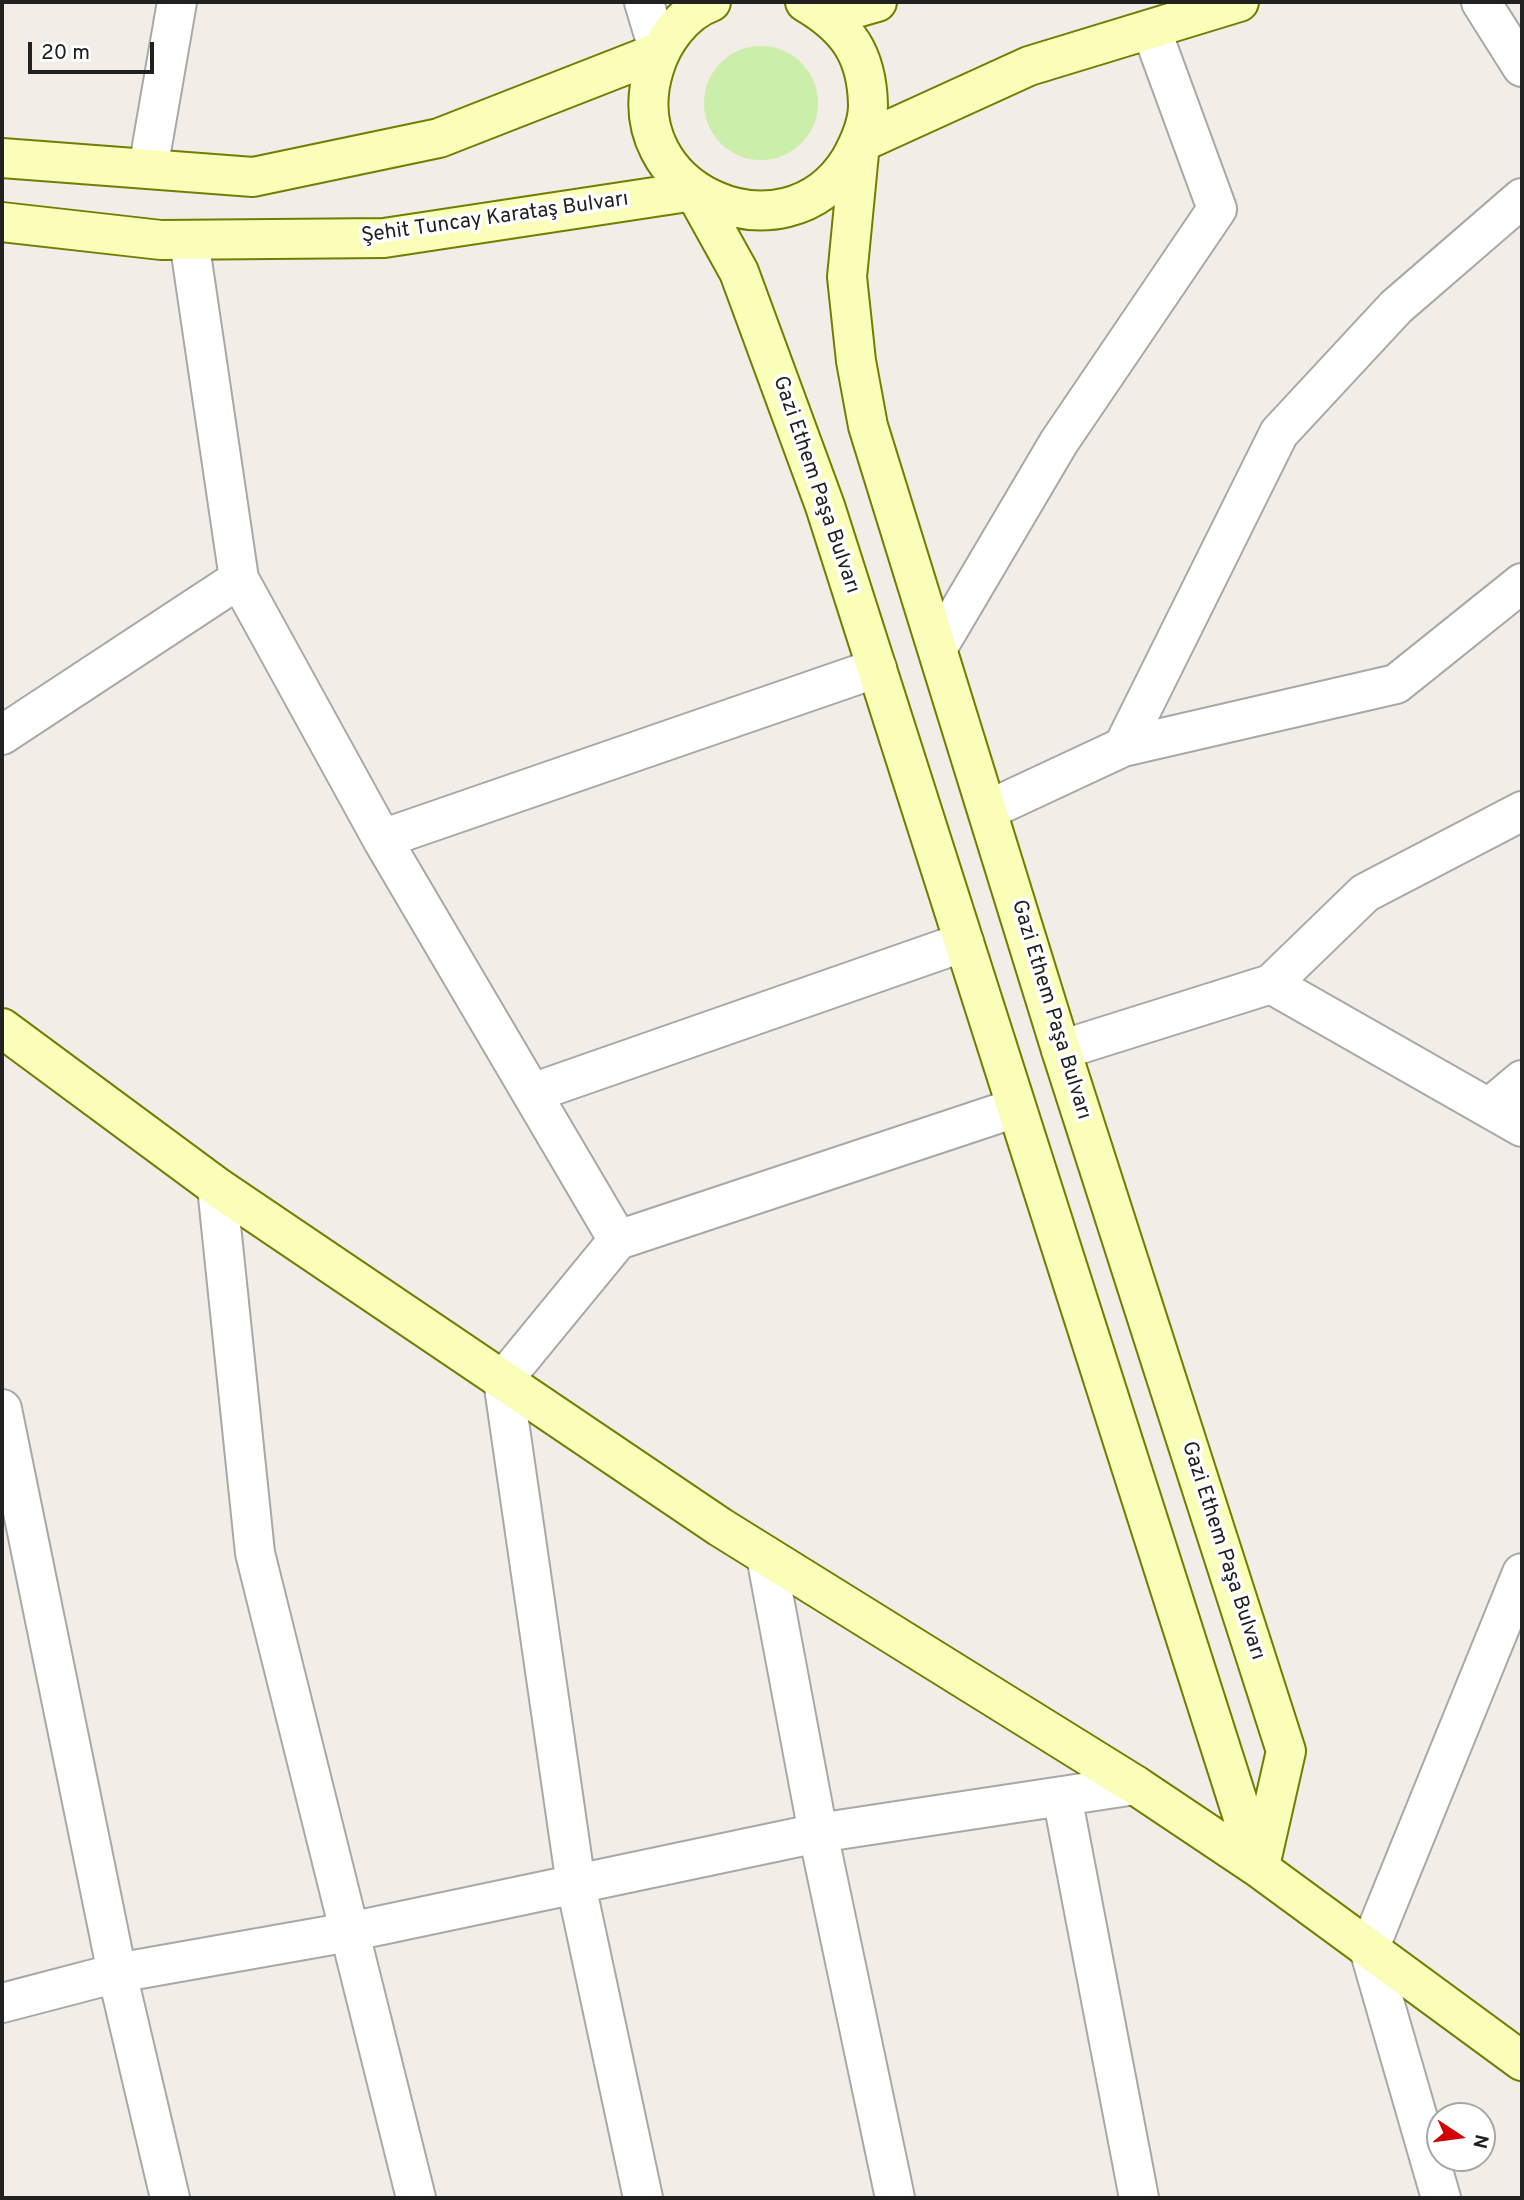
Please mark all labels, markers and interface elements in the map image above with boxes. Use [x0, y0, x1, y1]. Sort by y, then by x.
scale bar [32, 28, 158, 72]
text: 20 m [41, 40, 90, 67]
street label: Şehit Tuncay Karataş Bulvarı [360, 188, 630, 250]
street label: Gazi Ethem Paşa Bulvarı [766, 373, 864, 597]
street label: Gazi Ethem Paşa Bulvarı [1005, 897, 1095, 1123]
street label: Gazi Ethem Paşa Bulvarı [1175, 1439, 1269, 1663]
north arrow [1426, 2102, 1496, 2172]
text: N [1466, 2132, 1493, 2151]

